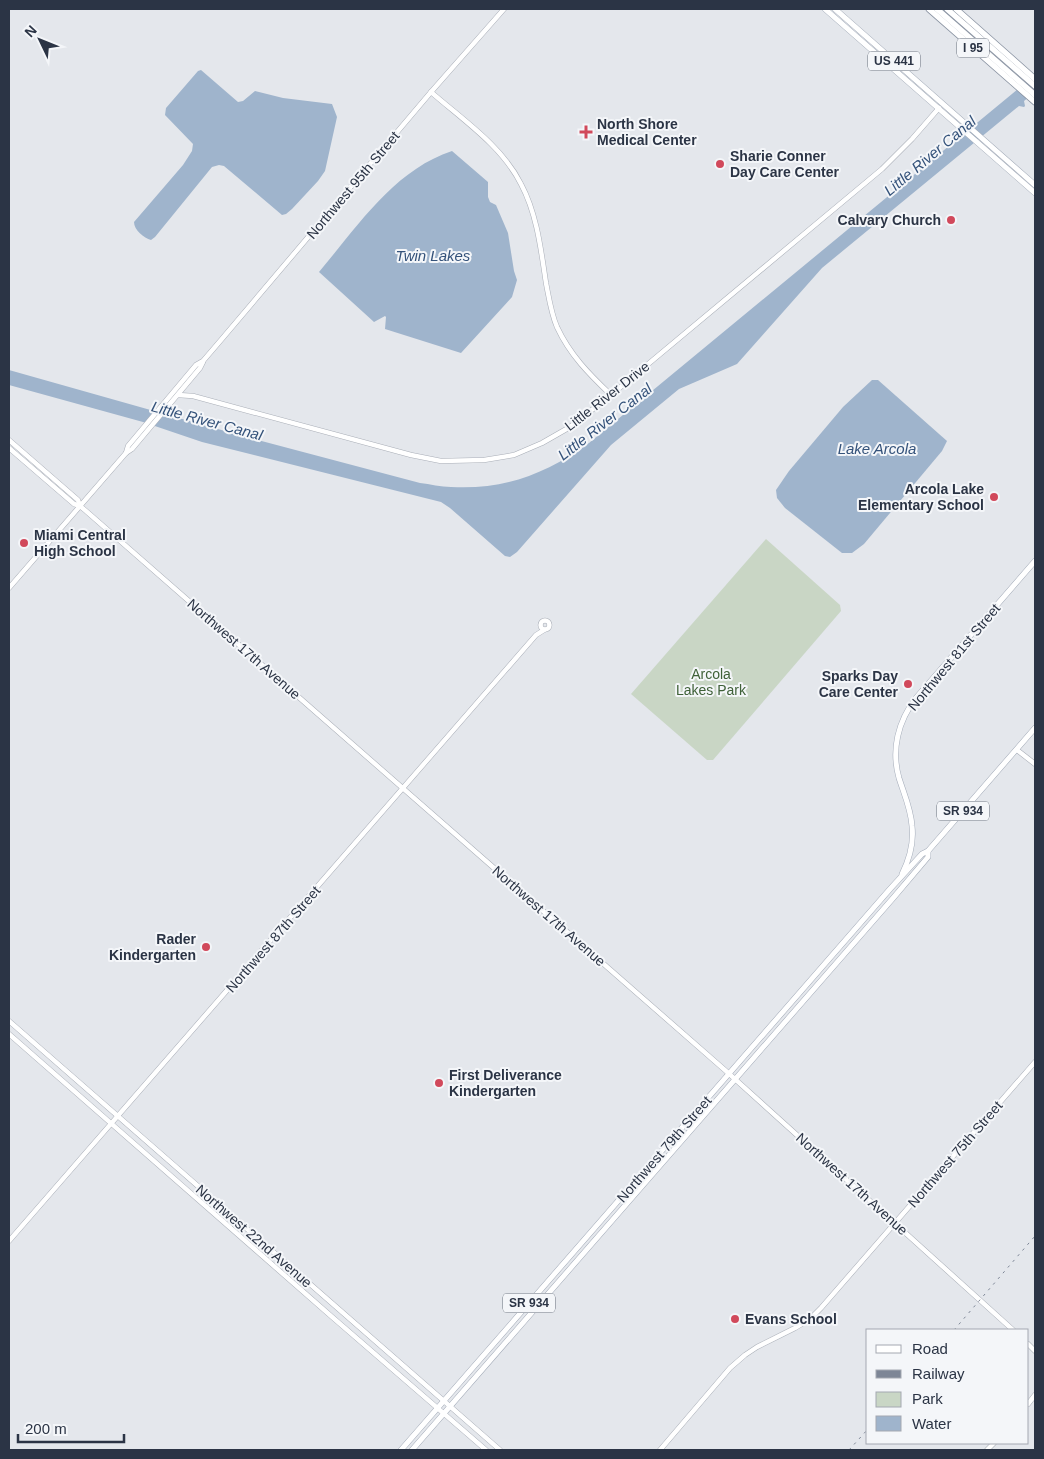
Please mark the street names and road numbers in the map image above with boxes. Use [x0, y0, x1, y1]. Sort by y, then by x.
road number: I 95 [957, 38, 989, 58]
road number: US 441 [868, 51, 920, 70]
street label: Northwest 95th Street [303, 128, 403, 242]
street label: Little River Drive [562, 358, 653, 434]
street label: Northwest 17th Avenue [184, 596, 304, 703]
street label: Northwest 81st Street [905, 600, 1003, 714]
road number: SR 934 [937, 801, 989, 820]
street label: Northwest 17th Avenue [489, 863, 609, 970]
street label: Northwest 87th Street [223, 883, 324, 995]
street label: Northwest 79th Street [614, 1093, 715, 1205]
street label: Northwest 75th Street [905, 1098, 1006, 1210]
street label: Northwest 17th Avenue [793, 1130, 911, 1238]
street label: Northwest 22nd Avenue [193, 1181, 315, 1291]
road number: SR 934 [503, 1294, 555, 1312]

